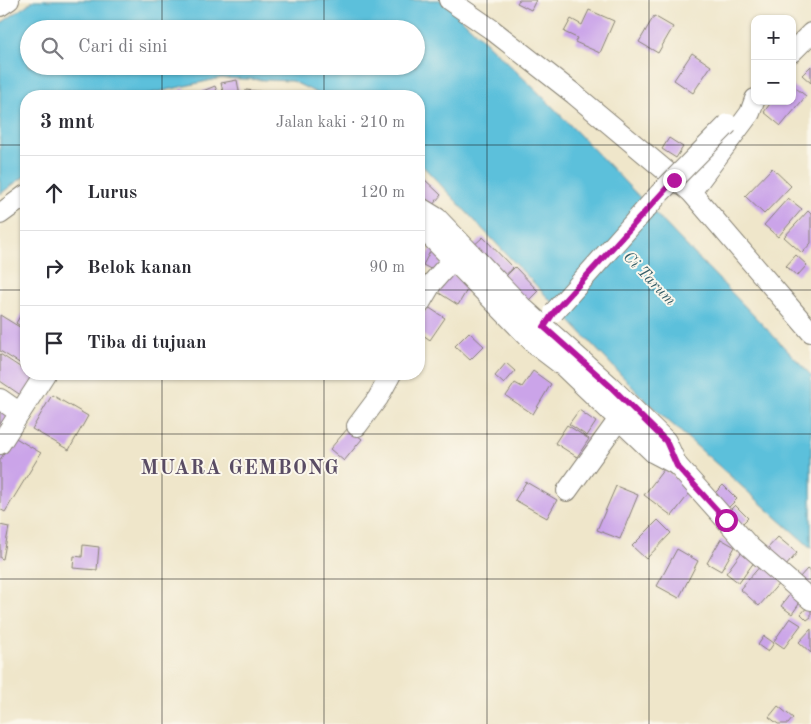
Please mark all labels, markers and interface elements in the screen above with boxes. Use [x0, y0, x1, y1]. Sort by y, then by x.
map controls [751, 15, 796, 105]
button: + [751, 15, 796, 60]
search box [20, 20, 425, 75]
icon: search [38, 34, 66, 62]
text: Cari di sini [78, 38, 168, 57]
button: − [751, 60, 796, 105]
text: 3 mnt [40, 112, 94, 133]
text: Jalan kaki · 210 m [276, 115, 405, 131]
route end [663, 169, 686, 192]
icon: ahead [40, 179, 68, 207]
text: Lurus [87, 184, 137, 203]
text: 120 m [360, 185, 405, 201]
water label: Ci Tarum [620, 249, 678, 309]
icon: right [40, 254, 68, 282]
text: Belok kanan [87, 259, 192, 278]
text: 90 m [369, 260, 405, 276]
icon: arrive [40, 329, 68, 357]
text: Tiba di tujuan [87, 334, 207, 353]
district label: MUARA GEMBONG [140, 459, 340, 479]
route start [715, 509, 738, 532]

